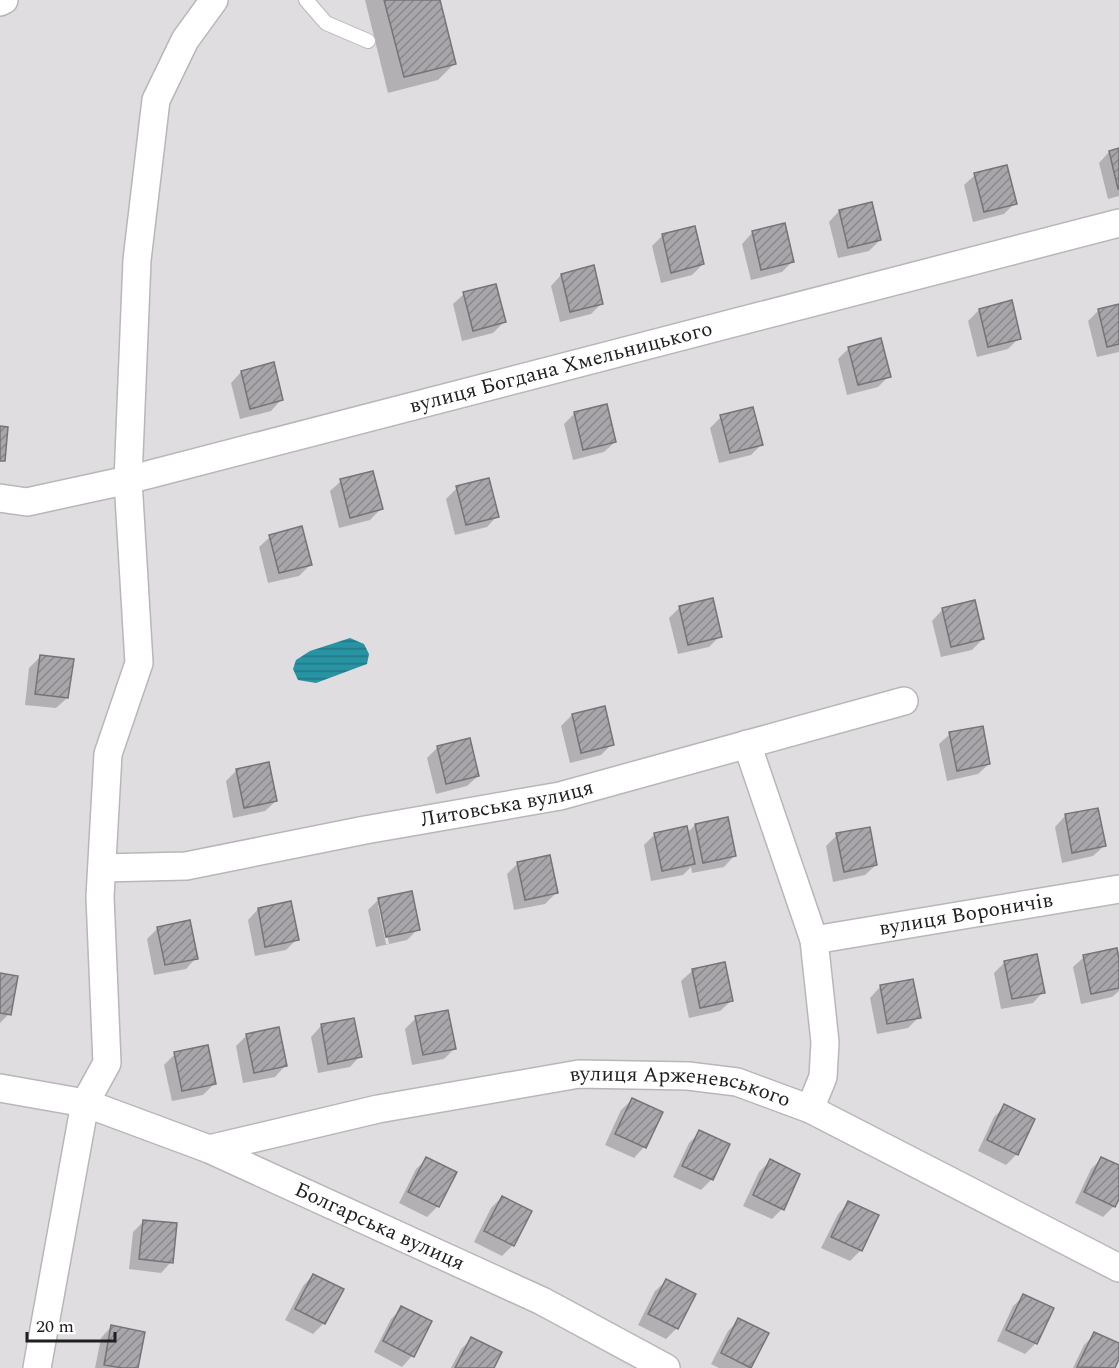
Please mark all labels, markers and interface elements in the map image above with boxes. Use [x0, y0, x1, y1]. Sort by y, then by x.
street label: вулиця Богдана Хмельницького [406, 313, 716, 422]
street label: Литовська вулиця [418, 771, 597, 836]
street label: вулиця Вороничів [877, 884, 1055, 945]
street label: вулиця Арженевського [567, 1058, 795, 1116]
street label: Болгарська вулиця [289, 1174, 470, 1280]
scale bar [27, 1305, 116, 1343]
text: 20 m [36, 1313, 74, 1340]

